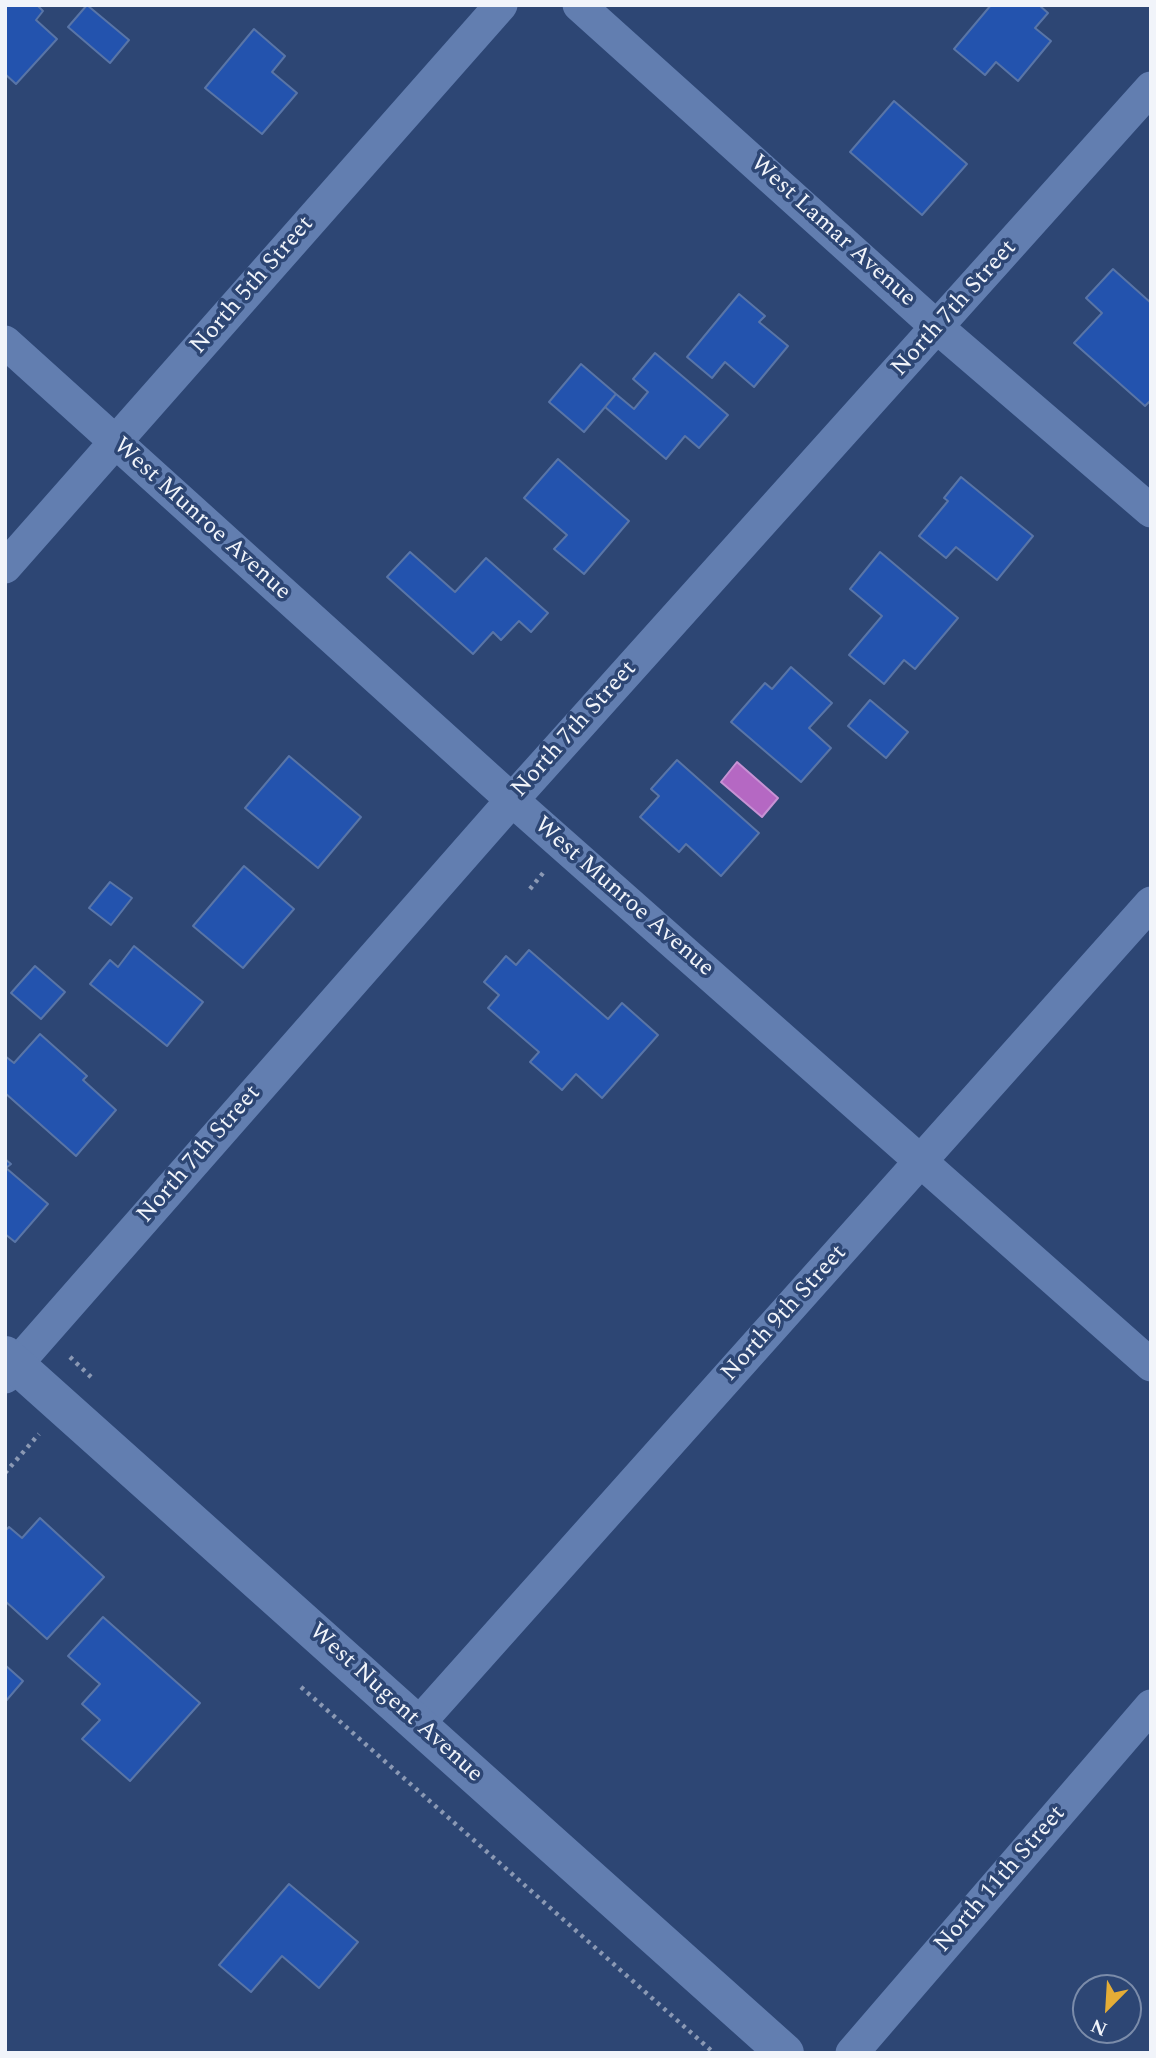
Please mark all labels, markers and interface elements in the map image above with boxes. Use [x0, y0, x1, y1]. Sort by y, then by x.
street label: West Lamar Avenue [743, 150, 921, 314]
street label: North 5th Street [185, 211, 321, 361]
street label: North 7th Street [886, 235, 1024, 383]
street label: West Munroe Avenue [106, 433, 296, 607]
street label: North 7th Street [506, 656, 644, 804]
street label: West Munroe Avenue [527, 812, 719, 984]
street label: North 7th Street [132, 1080, 268, 1230]
street label: North 9th Street [716, 1240, 854, 1388]
street label: West Nugent Avenue [302, 1618, 488, 1790]
street label: North 11th Street [929, 1801, 1073, 1959]
north arrow [1072, 1974, 1142, 2044]
text: N [1086, 2010, 1112, 2043]

